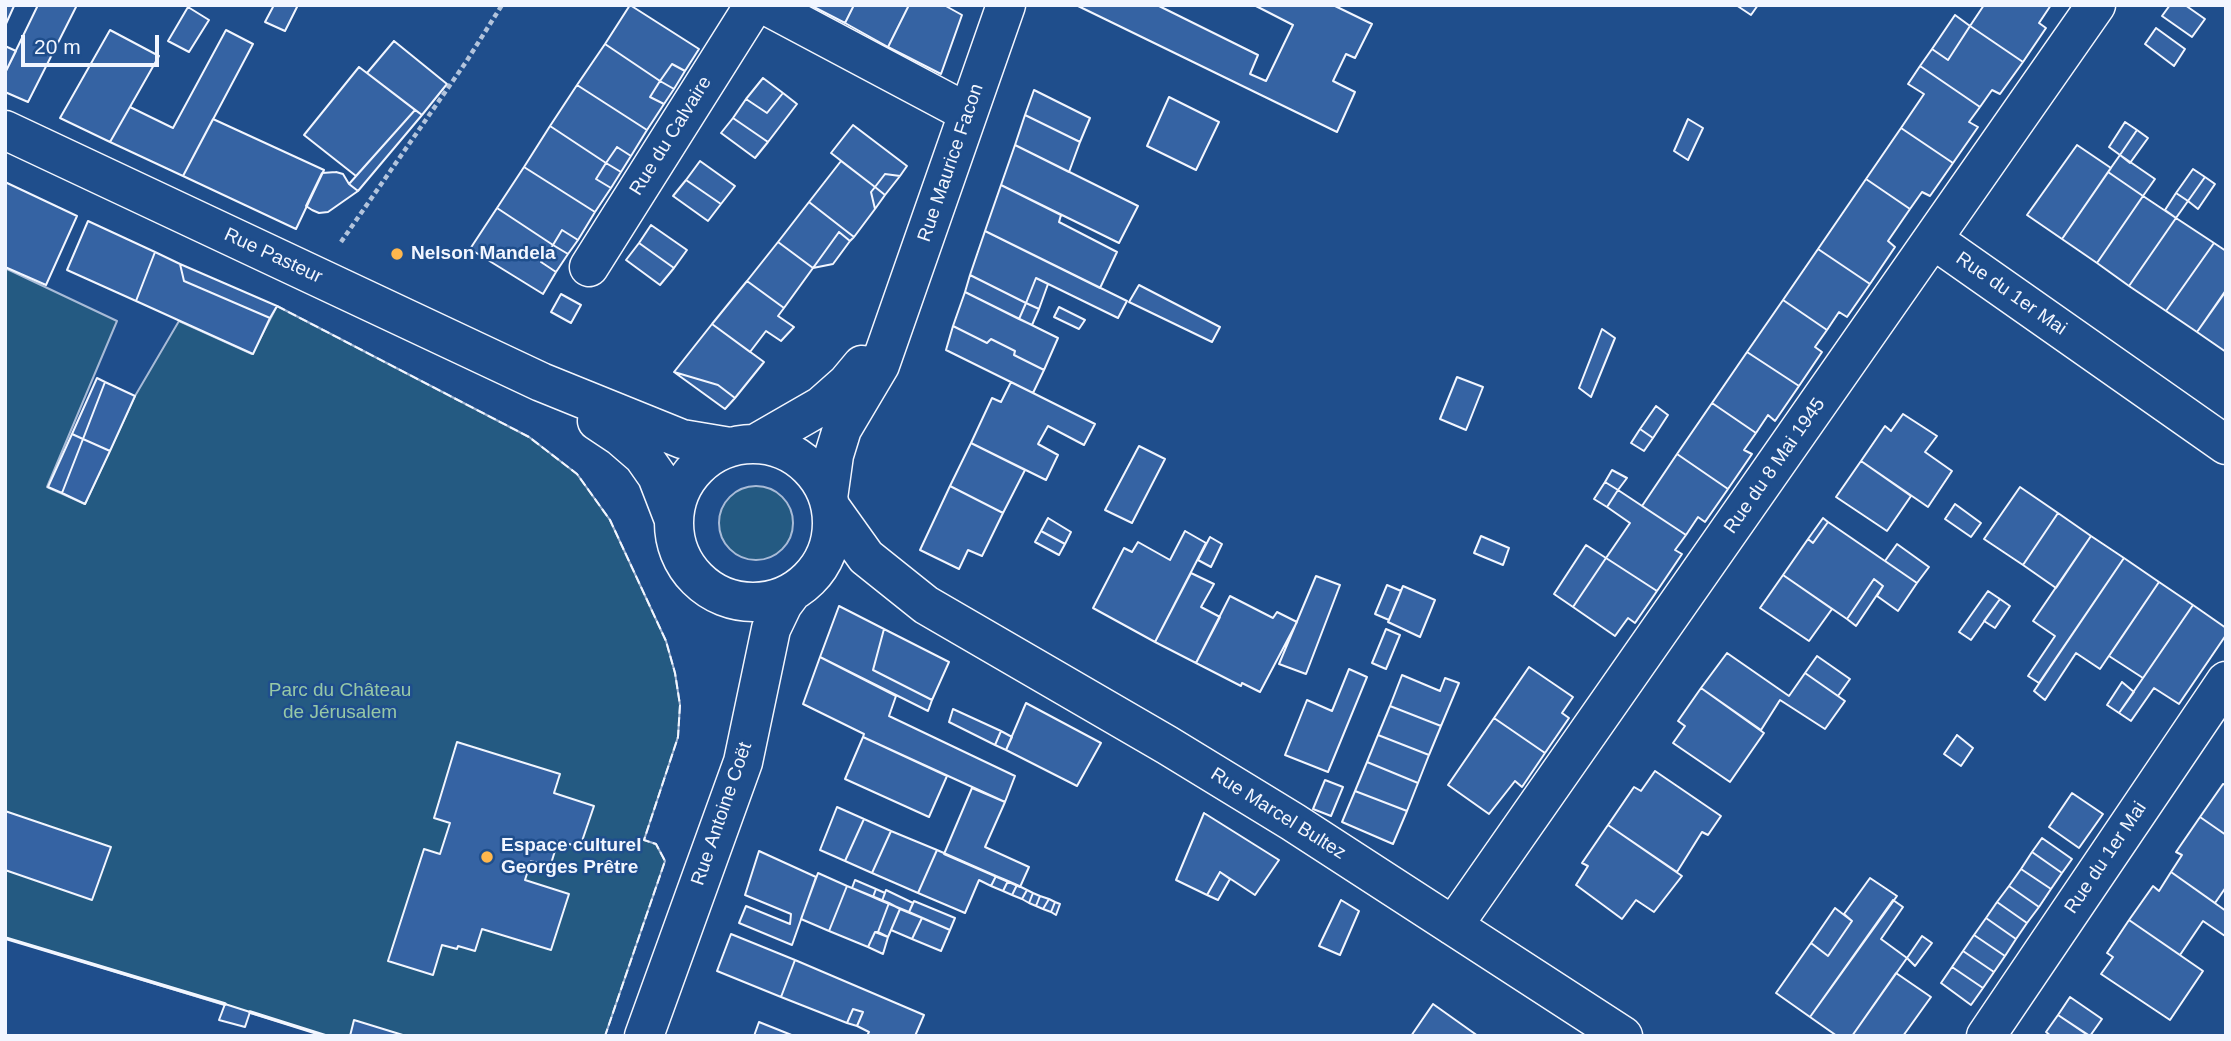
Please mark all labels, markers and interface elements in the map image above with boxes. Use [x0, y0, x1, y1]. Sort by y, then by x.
scale bar [24, 21, 163, 65]
text: 20 m [34, 35, 81, 58]
street label: Rue du Calvaire [625, 72, 717, 200]
street label: Rue Maurice Facon [913, 81, 989, 245]
street label: Rue Pasteur [220, 223, 326, 289]
place label: Nelson Mandela [411, 243, 556, 265]
marker: Nelson Mandela [389, 246, 405, 262]
street label: Rue du 1er Mai [1951, 247, 2071, 341]
street label: Rue du 8 Mai 1945 [1720, 394, 1830, 538]
park label: Parc du Château de Jérusalem [269, 680, 411, 724]
street label: Rue Antoine Coët [687, 739, 757, 889]
street label: Rue Marcel Bultez [1206, 763, 1350, 865]
street label: Rue du 1er Mai [2060, 798, 2152, 918]
place label: Espace culturel Georges Prêtre [501, 835, 641, 879]
marker: Espace culturel Georges Prêtre [479, 849, 495, 865]

